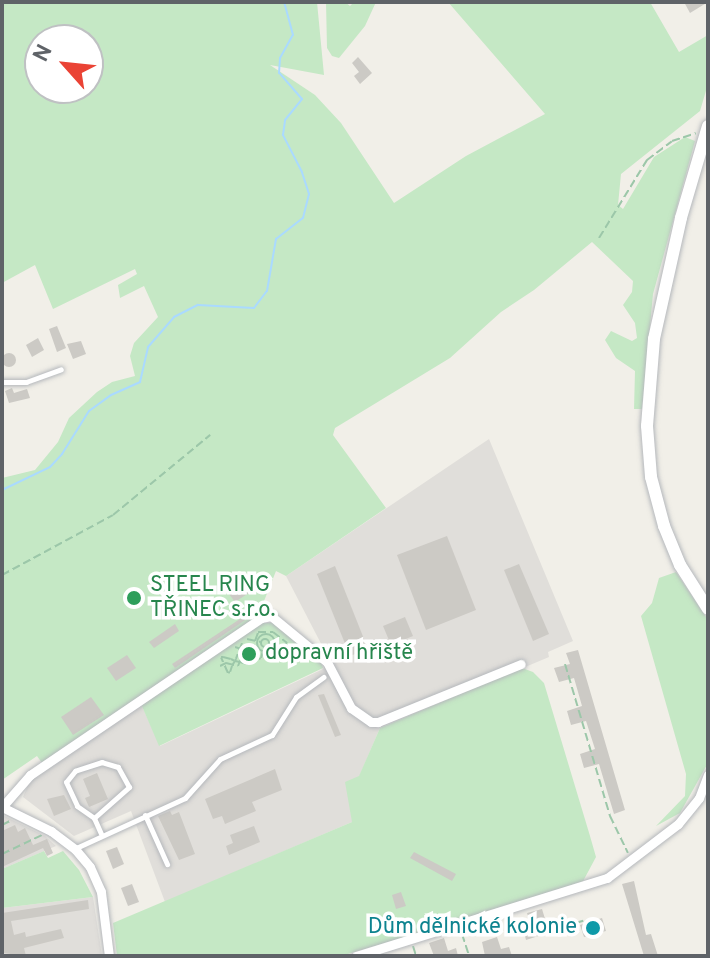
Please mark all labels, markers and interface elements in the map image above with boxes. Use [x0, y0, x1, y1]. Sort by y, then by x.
north arrow [24, 24, 104, 104]
text: N [28, 41, 60, 67]
place label: STEEL RING TŘINEC s.r.o. [150, 572, 275, 624]
marker: STEEL RING TŘINEC s.r.o. [125, 589, 143, 607]
place label: dopravní hřiště [265, 641, 413, 667]
marker: dopravní hřiště [240, 645, 258, 663]
place label: Dům dělnické kolonie [368, 915, 577, 941]
marker: Dům dělnické kolonie [584, 919, 602, 937]

